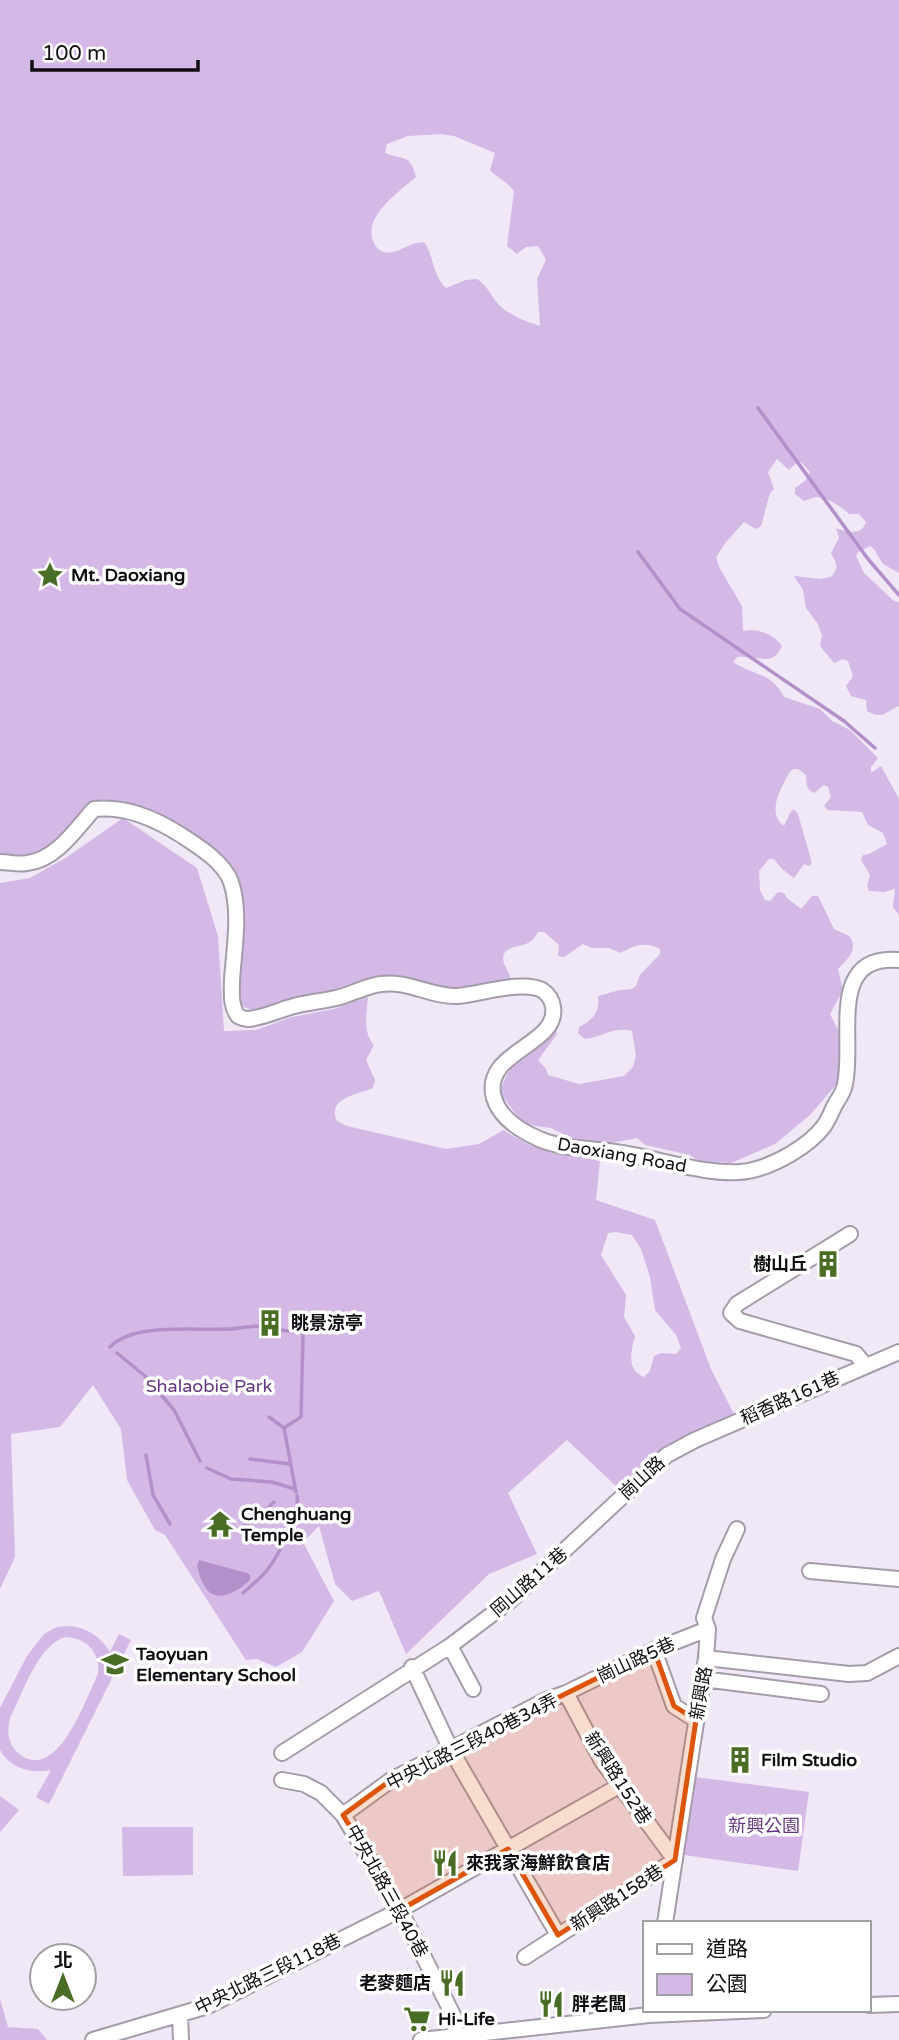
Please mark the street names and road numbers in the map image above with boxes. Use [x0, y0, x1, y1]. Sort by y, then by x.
street label: Daoxiang Road [556, 1133, 688, 1177]
street label: 稻香路161巷 [737, 1366, 843, 1430]
street label: 崗山路 [615, 1452, 669, 1504]
street label: 岡山路11巷 [486, 1543, 572, 1621]
street label: 崗山路5巷 [594, 1632, 678, 1688]
street label: 新興路 [685, 1665, 717, 1721]
street label: 中央北路三段40巷34弄 [383, 1689, 561, 1795]
street label: 新興路152巷 [580, 1728, 656, 1828]
street label: 中央北路三段40巷 [341, 1821, 433, 1961]
street label: 新興路158巷 [567, 1860, 667, 1936]
street label: 中央北路三段118巷 [191, 1929, 345, 2019]

